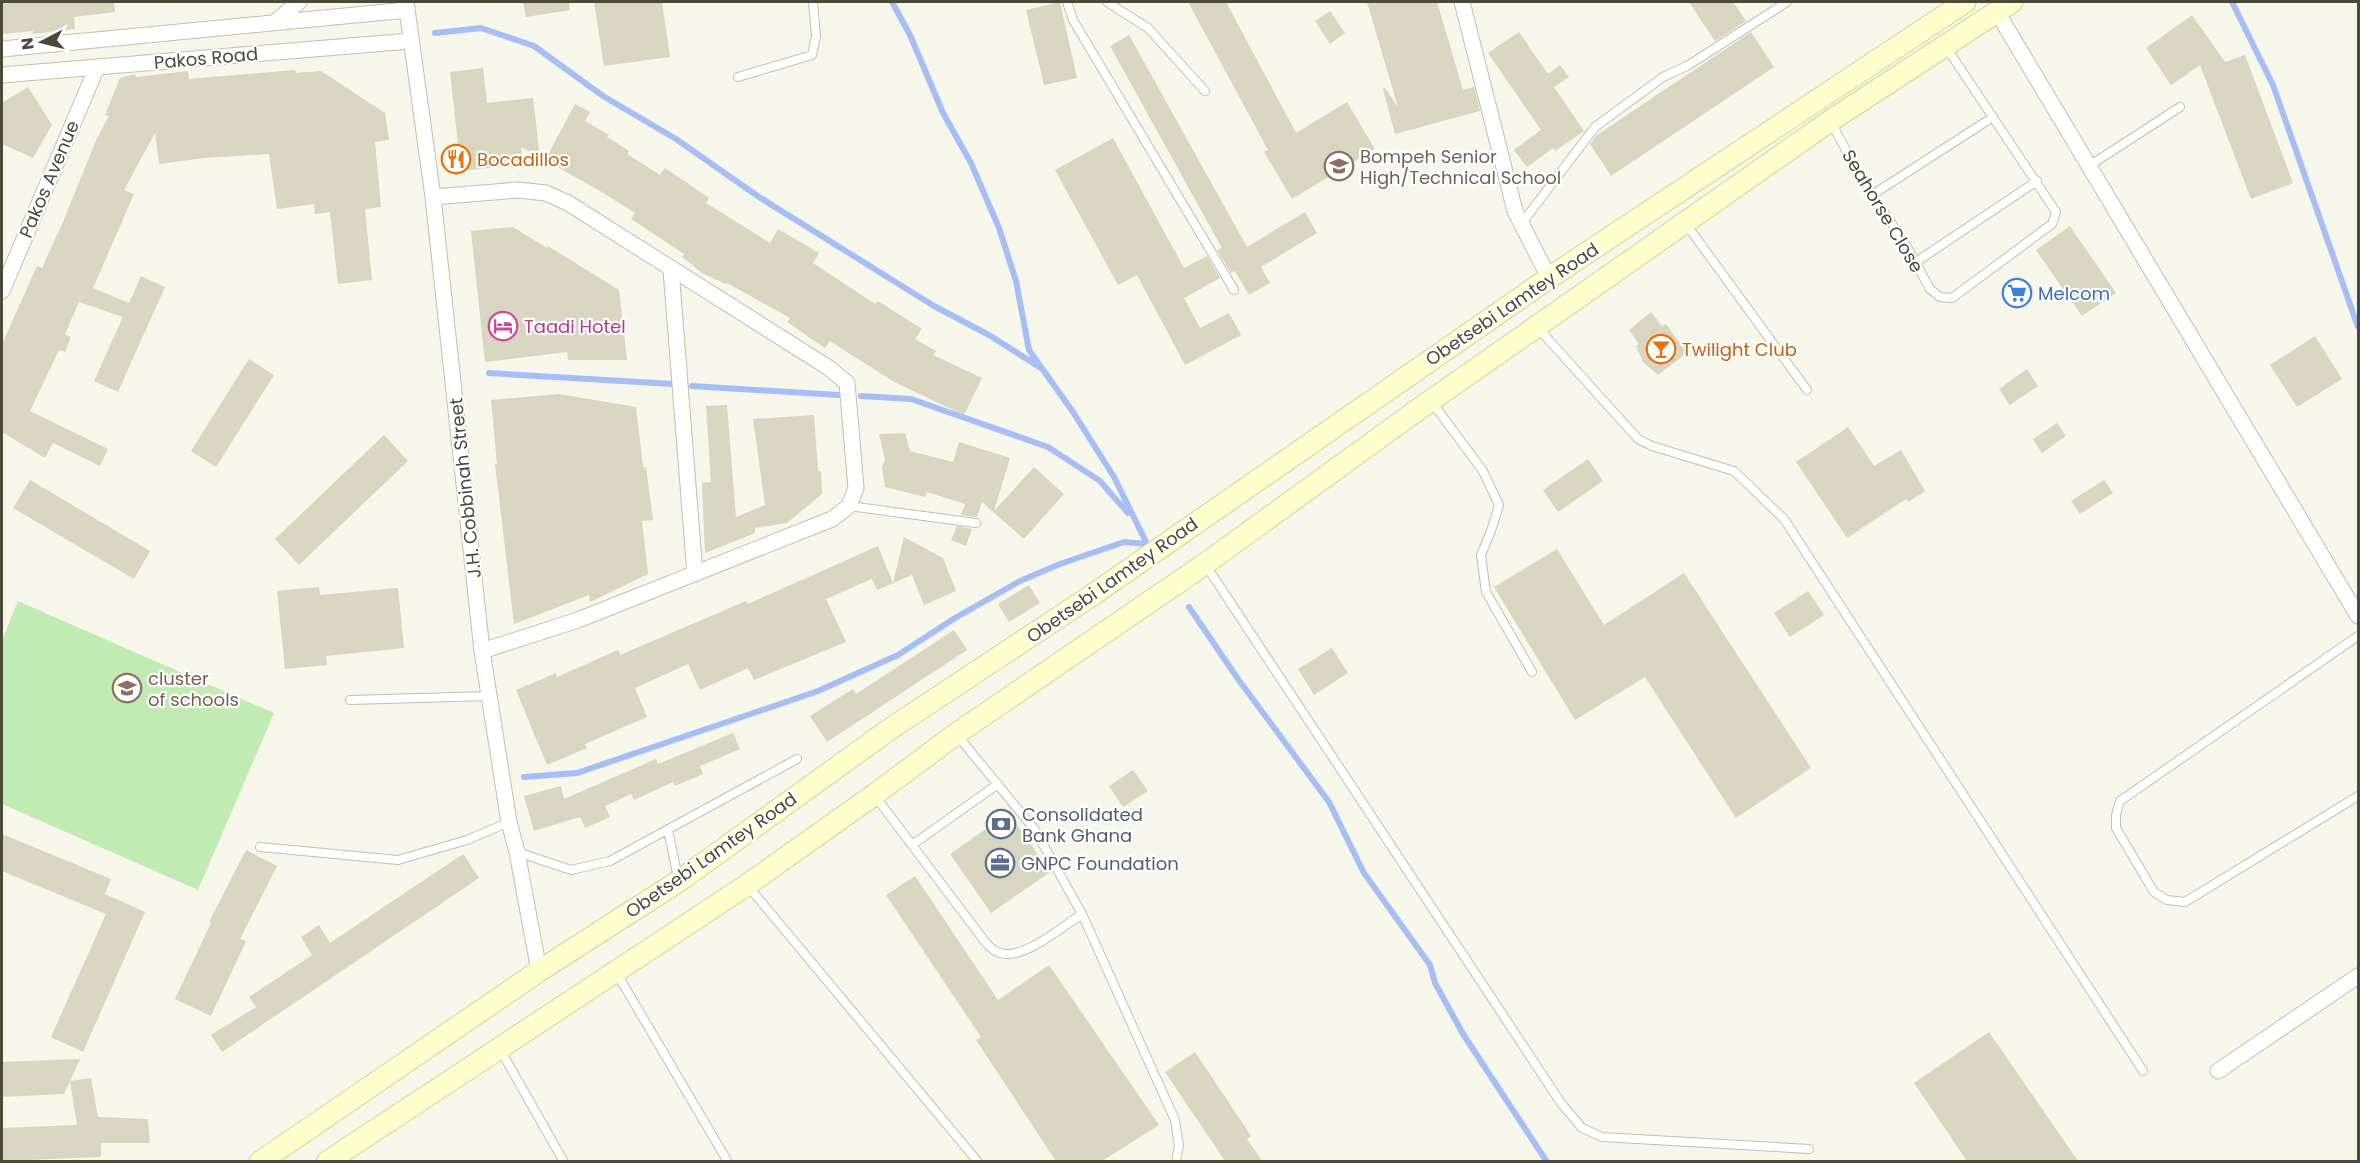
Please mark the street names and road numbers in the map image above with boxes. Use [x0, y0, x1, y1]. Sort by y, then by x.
street label: Pakos Road [153, 41, 259, 75]
street label: Pakos Avenue [13, 117, 85, 241]
street label: Seahorse Close [1836, 145, 1930, 277]
street label: Obetsebi Lamtey Road [1420, 237, 1604, 371]
street label: J.H. Cobbinah Street [443, 397, 487, 579]
street label: Obetsebi Lamtey Road [1021, 511, 1203, 649]
street label: Obetsebi Lamtey Road [620, 786, 802, 924]

